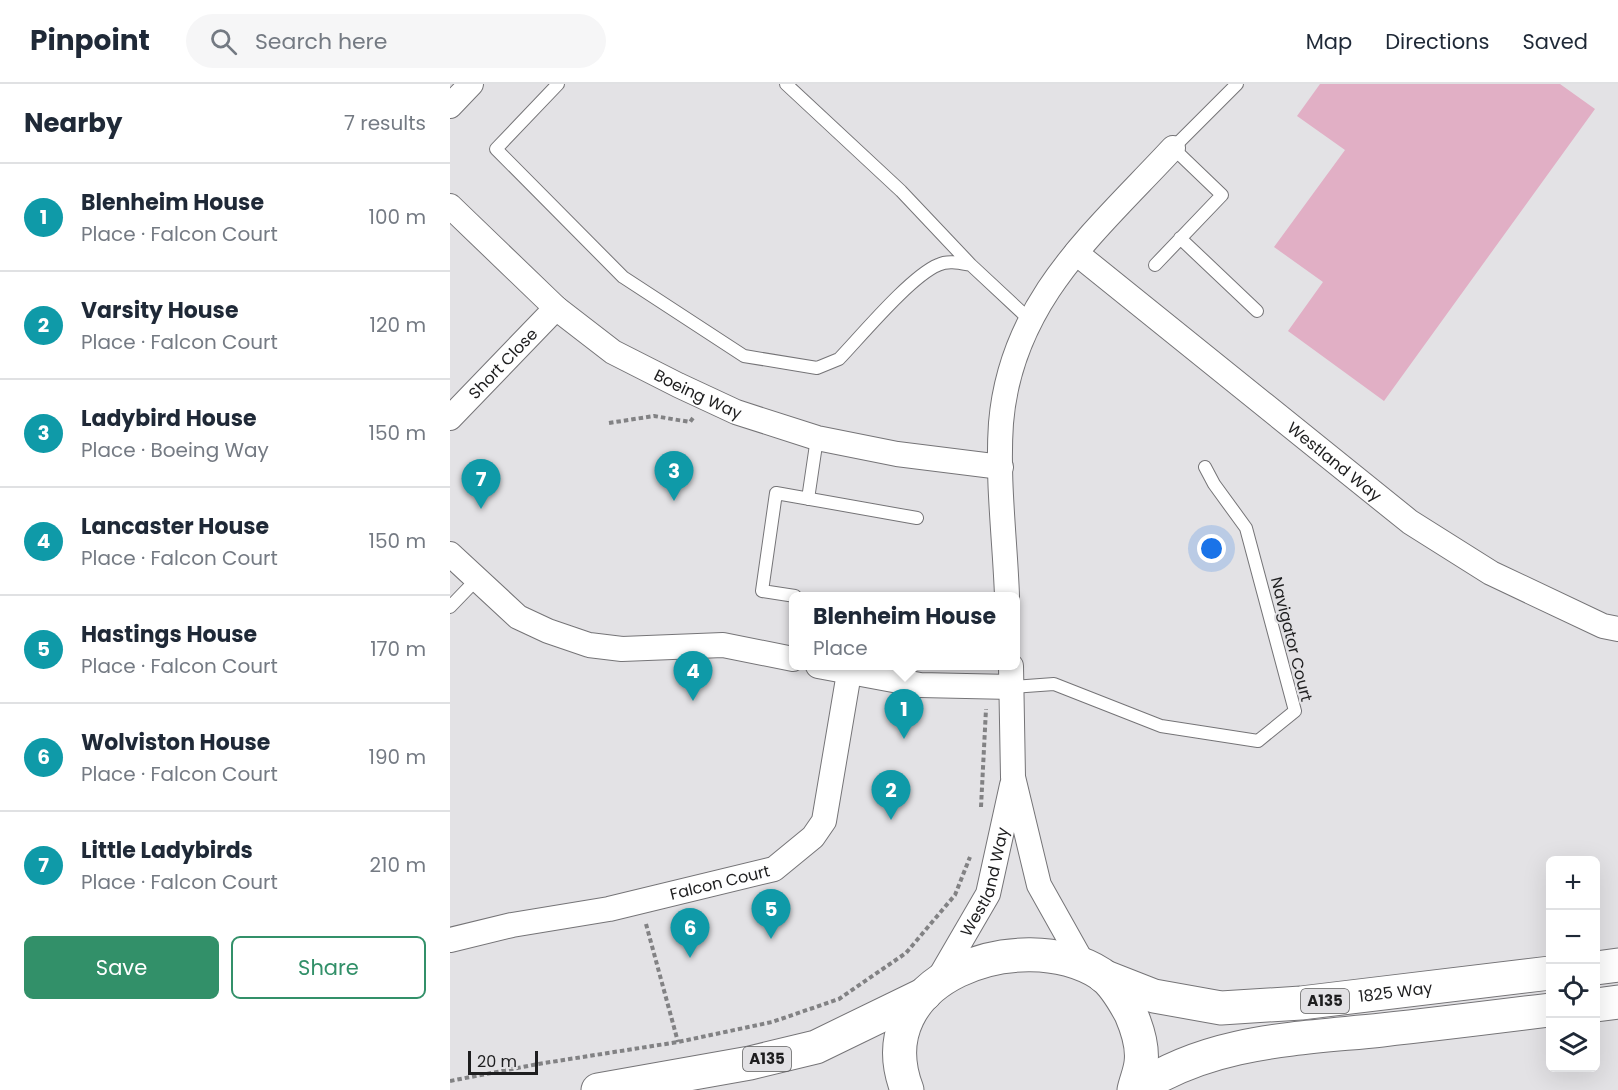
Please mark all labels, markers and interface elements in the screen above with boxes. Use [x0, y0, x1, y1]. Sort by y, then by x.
search box [186, 14, 606, 68]
text: Pinpoint [30, 21, 150, 60]
icon: search [207, 25, 240, 58]
text: Search here [255, 26, 387, 57]
text: Map [1306, 27, 1352, 56]
text: Directions [1385, 27, 1489, 56]
text: Saved [1522, 27, 1588, 56]
text: Nearby [24, 105, 122, 141]
text: 7 results [344, 109, 426, 137]
text: Blenheim House [81, 187, 264, 218]
text: 1 [40, 203, 47, 231]
text: 100 m [369, 203, 426, 231]
text: Place · Falcon Court [81, 220, 278, 248]
text: Varsity House [81, 295, 238, 326]
text: 2 [38, 311, 49, 339]
text: 120 m [370, 311, 426, 339]
street label: Short Close [463, 323, 543, 404]
text: Place · Falcon Court [81, 328, 278, 356]
street label: Boeing Way [650, 364, 744, 425]
text: Ladybird House [81, 403, 256, 434]
street label: Westland Way [1282, 417, 1386, 507]
text: 3 [37, 419, 50, 447]
text: 150 m [369, 419, 426, 447]
text: Place · Boeing Way [81, 436, 269, 464]
pin: 3 [654, 452, 694, 501]
pin: 7 [462, 460, 501, 509]
text: Lancaster House [81, 511, 269, 542]
text: 4 [37, 527, 50, 555]
text: 150 m [369, 527, 426, 555]
your location [1197, 534, 1226, 563]
text: Place · Falcon Court [81, 544, 278, 572]
street label: Navigator Court [1265, 574, 1318, 704]
popup [789, 592, 1020, 670]
text: Blenheim House [813, 601, 996, 632]
text: Hastings House [81, 619, 257, 650]
text: Place [813, 634, 868, 662]
text: 5 [37, 635, 50, 663]
text: 170 m [370, 635, 426, 663]
text: Place · Falcon Court [81, 652, 278, 680]
pin: 4 [674, 652, 712, 701]
pin: 1 [884, 690, 924, 739]
text: Wolviston House [81, 727, 270, 758]
text: 6 [37, 743, 50, 771]
text: 190 m [369, 743, 426, 771]
text: Place · Falcon Court [81, 760, 278, 788]
pin: 2 [872, 770, 910, 820]
street label: Westland Way [955, 825, 1014, 941]
text: Little Ladybirds [81, 835, 253, 866]
text: 7 [38, 851, 49, 879]
text: 210 m [370, 851, 426, 879]
map controls [1546, 856, 1600, 1072]
button: + [1546, 856, 1600, 910]
street label: Falcon Court [668, 859, 772, 906]
text: Place · Falcon Court [81, 868, 278, 896]
pin: 5 [752, 890, 790, 939]
pin: 6 [670, 908, 710, 958]
button: − [1546, 910, 1600, 964]
button: Save [24, 936, 219, 999]
button: Share [231, 936, 426, 999]
button: locate [1546, 964, 1600, 1018]
street label: 1825 Way [1357, 976, 1434, 1008]
road number: A135 [1301, 989, 1349, 1013]
button: layers [1546, 1018, 1600, 1072]
road number: A135 [743, 1047, 791, 1071]
scale bar [468, 1048, 538, 1076]
text: 20 m [477, 1050, 517, 1073]

